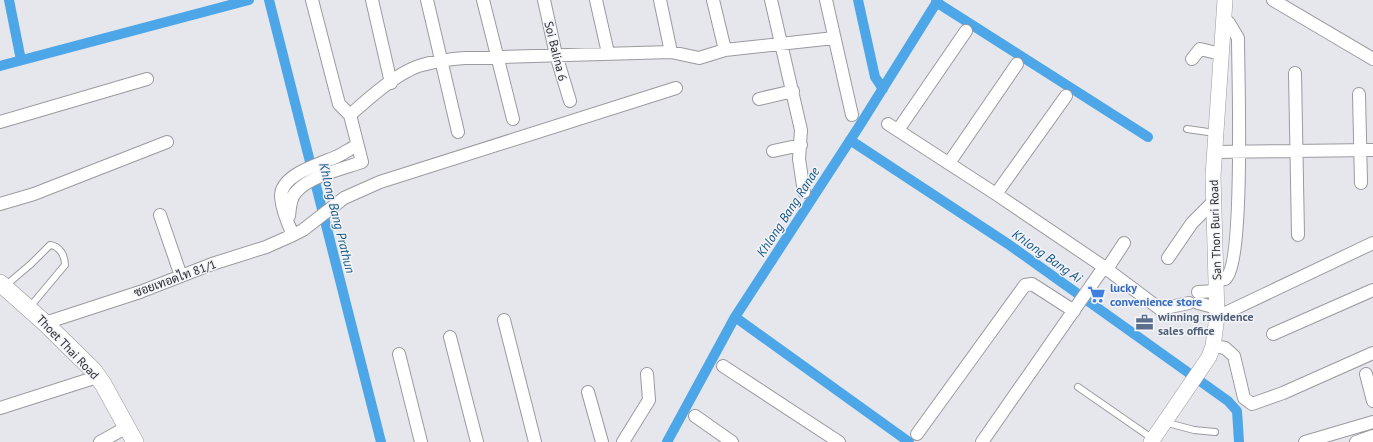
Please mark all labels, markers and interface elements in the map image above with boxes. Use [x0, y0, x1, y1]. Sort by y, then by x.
street label: Soi Balina 6 [541, 20, 571, 82]
water label: Khlong Bang Prathun [315, 161, 359, 275]
water label: Khlong Bang Ranae [753, 164, 823, 260]
street label: San Thon Buri Road [1206, 180, 1224, 280]
water label: Khlong Bang Ai [1009, 226, 1086, 287]
street label: ซอยเทอดไท 81/1 [132, 256, 218, 300]
place label: lucky convenience store [1110, 280, 1202, 309]
supermarket icon: lucky convenience store [1087, 284, 1107, 304]
place label: winning rswidence sales office [1157, 309, 1254, 338]
street label: Thoet Thai Road [34, 312, 102, 382]
office icon: winning rswidence sales office [1135, 313, 1155, 333]

